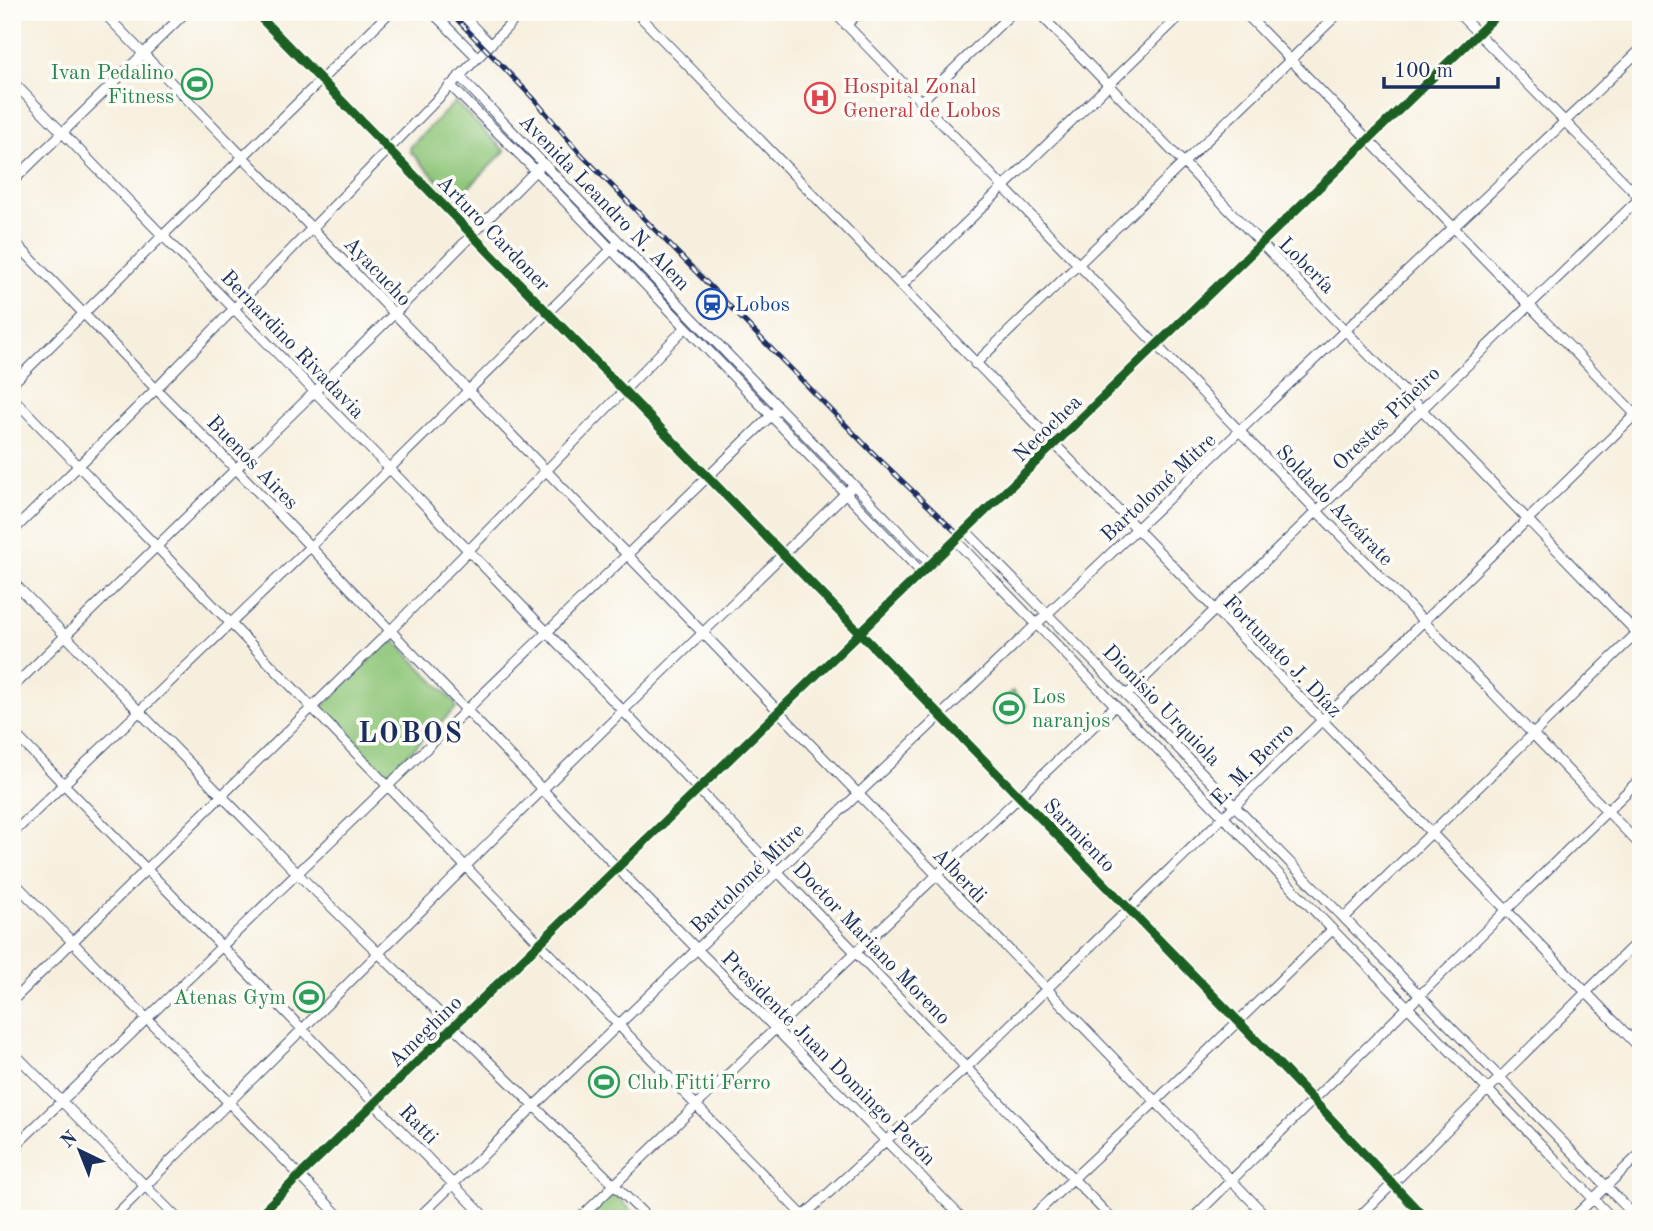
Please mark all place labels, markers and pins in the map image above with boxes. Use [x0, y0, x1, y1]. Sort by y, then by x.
place label: Ivan Pedalino Fitness [50, 63, 174, 108]
sports icon: Ivan Pedalino Fitness [180, 67, 214, 101]
place label: Hospital Zonal General de Lobos [843, 77, 1001, 122]
hospital icon: Hospital Zonal General de Lobos [803, 81, 837, 115]
station icon: Lobos [695, 287, 729, 321]
place label: Lobos [735, 295, 790, 316]
place label: Los naranjos [1032, 687, 1110, 732]
sports icon: Los naranjos [992, 691, 1026, 725]
sports icon: Atenas Gym [292, 980, 326, 1014]
place label: Atenas Gym [173, 988, 286, 1009]
sports icon: Club Fitti Ferro [587, 1065, 621, 1099]
place label: Club Fitti Ferro [627, 1073, 771, 1094]

